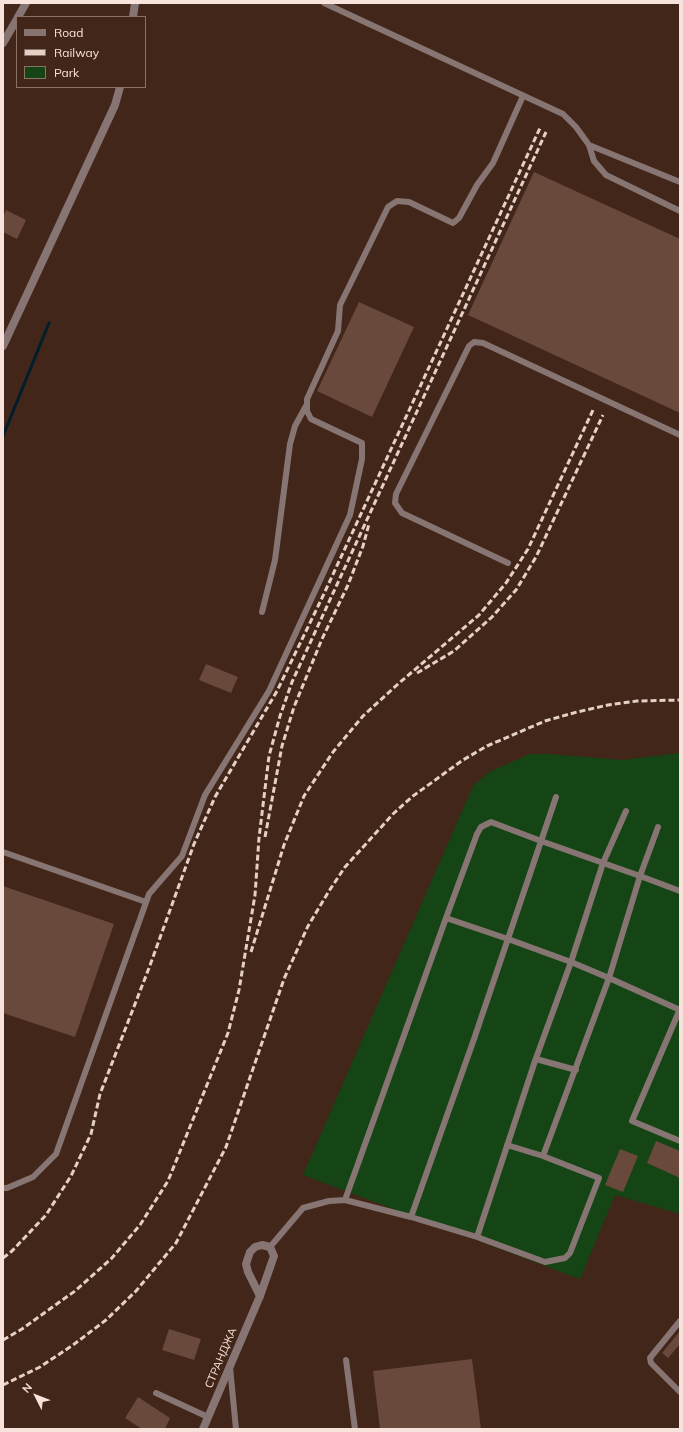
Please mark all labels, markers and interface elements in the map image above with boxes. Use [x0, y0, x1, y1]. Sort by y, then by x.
legend [16, 16, 146, 88]
text: Road [54, 25, 83, 40]
text: Railway [54, 45, 99, 60]
text: Park [54, 65, 79, 80]
street label: СТРАНДЖА [202, 1326, 240, 1390]
north arrow [16, 1376, 56, 1416]
text: N [19, 1380, 35, 1396]

